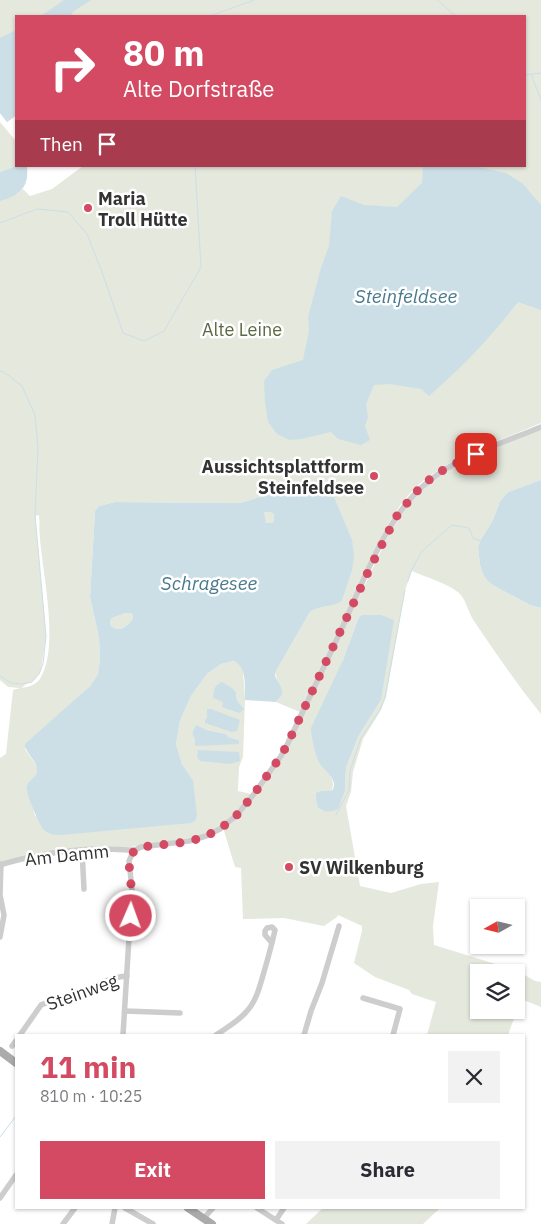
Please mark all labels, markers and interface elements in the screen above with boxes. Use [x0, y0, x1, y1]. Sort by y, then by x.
text: 80 m [123, 30, 205, 76]
icon: right [40, 35, 105, 100]
text: Alte Dorfstraße [123, 74, 274, 103]
icon: arrive [93, 130, 121, 158]
text: Then [40, 132, 83, 156]
place label: Maria Troll Hütte [98, 187, 188, 231]
marker: Maria Troll Hütte [82, 202, 94, 214]
water label: Steinfeldsee [355, 284, 457, 308]
park label: Alte Leine [202, 318, 282, 341]
pin [455, 433, 497, 475]
icon: arrive [462, 440, 490, 468]
place label: Aussichtsplattform Steinfeldsee [202, 455, 364, 499]
marker: Aussichtsplattform Steinfeldsee [368, 470, 380, 482]
water label: Schragesee [161, 571, 258, 595]
street label: Am Damm [24, 839, 110, 871]
place label: SV Wilkenburg [299, 856, 423, 879]
marker: SV Wilkenburg [283, 861, 295, 873]
position arrow [104, 889, 156, 941]
north arrow [470, 899, 525, 954]
map controls [470, 899, 525, 1019]
button: layers [470, 964, 525, 1019]
street label: Steinweg [43, 968, 121, 1016]
text: 11 min [40, 1047, 136, 1086]
button: close [448, 1051, 500, 1103]
text: 810 m · 10:25 [40, 1086, 142, 1106]
button: Exit [40, 1141, 265, 1199]
button: Share [275, 1141, 500, 1199]

